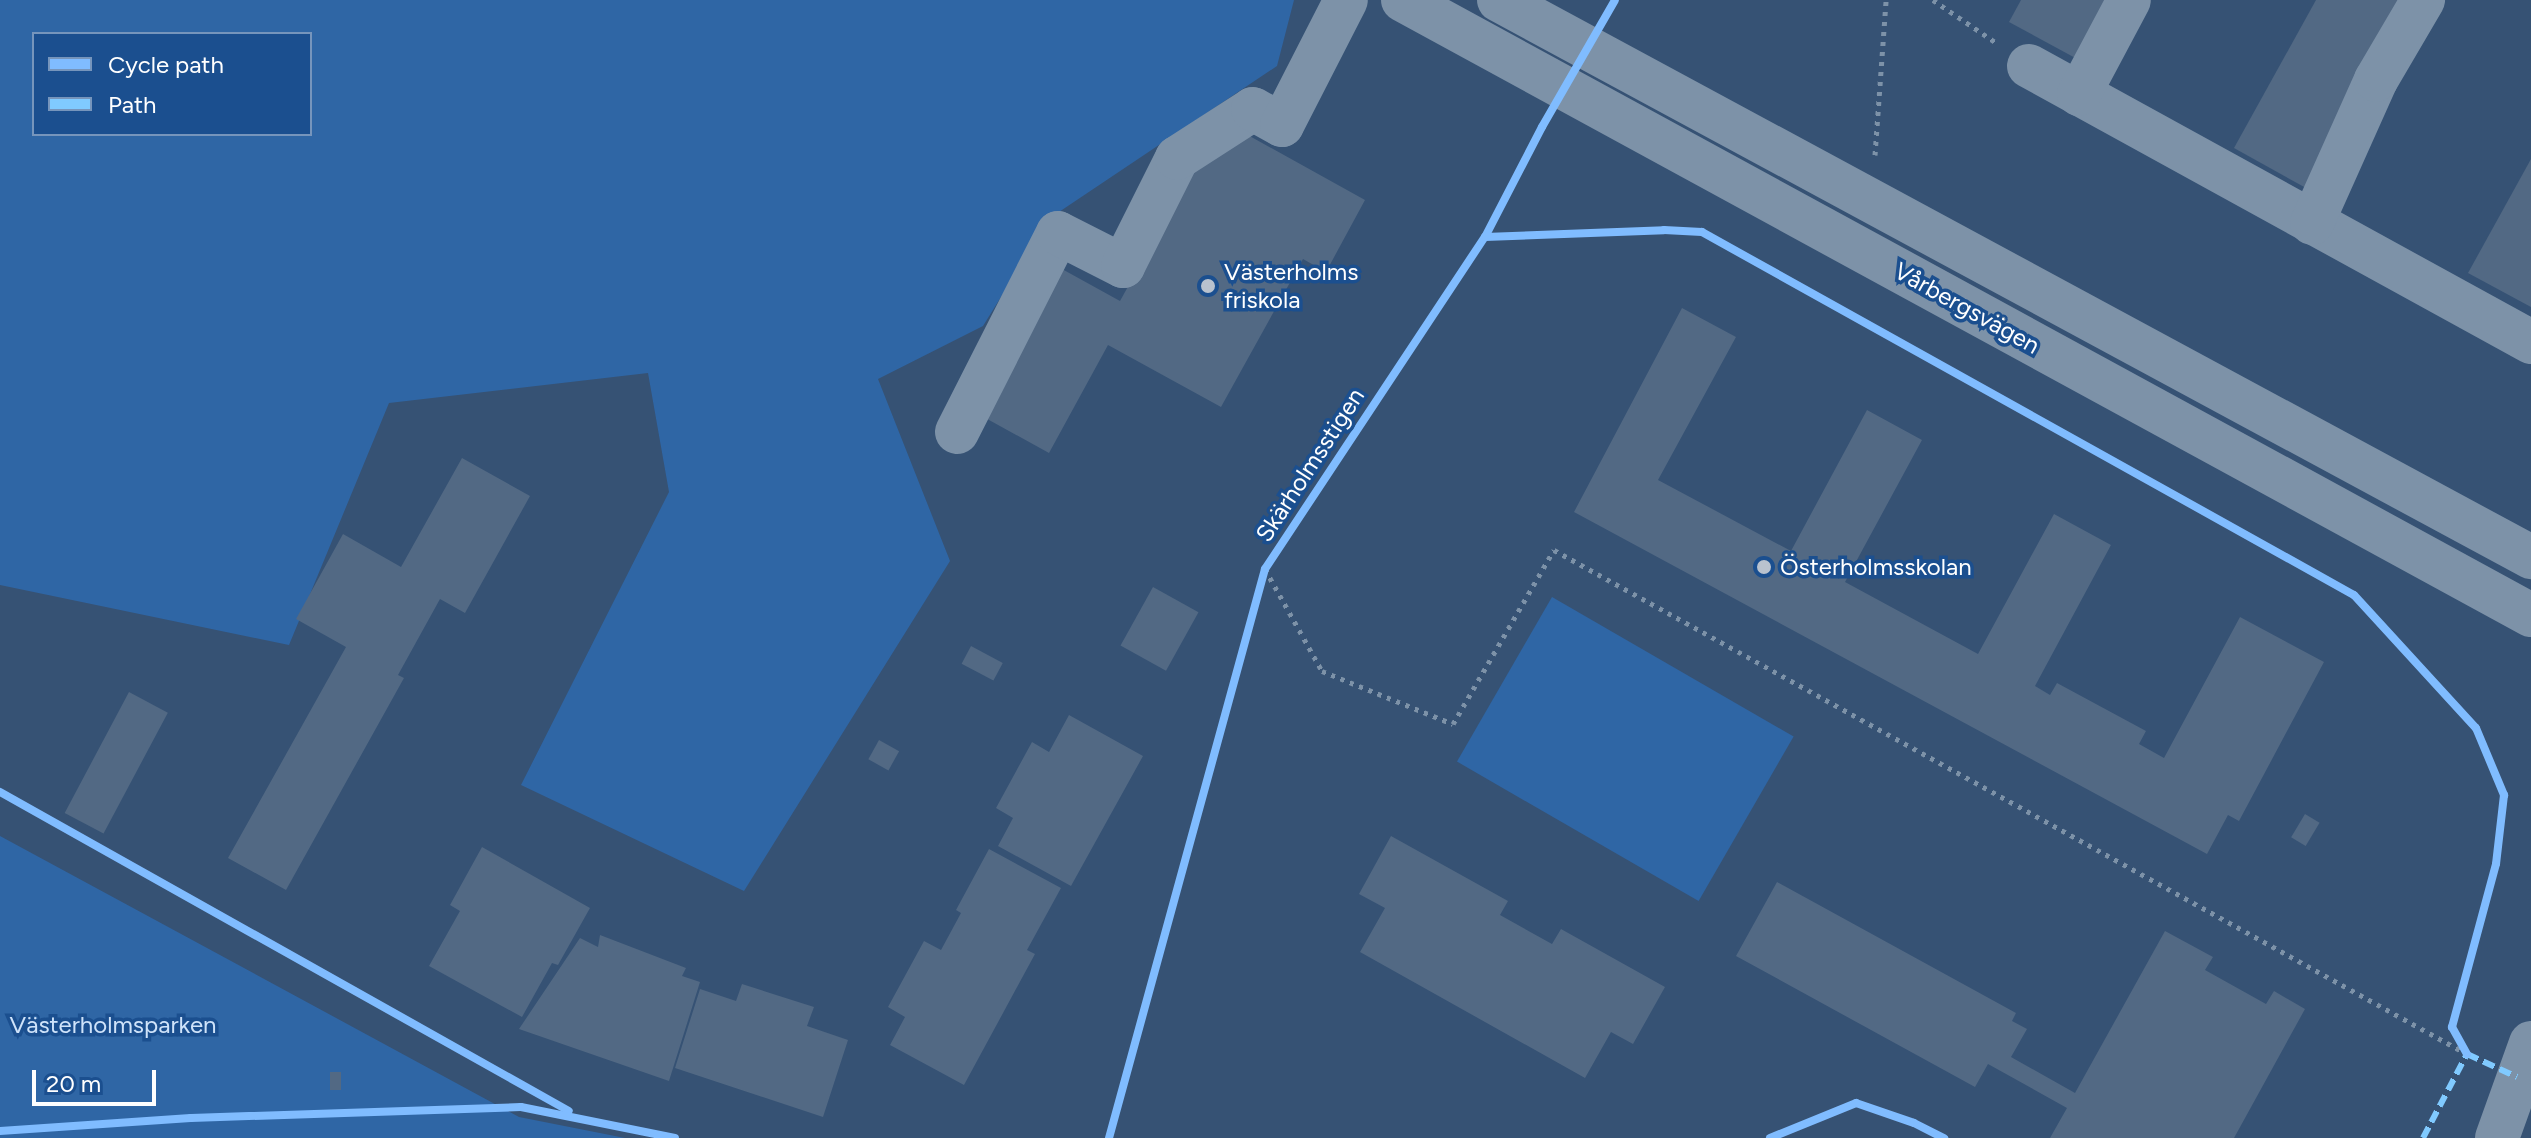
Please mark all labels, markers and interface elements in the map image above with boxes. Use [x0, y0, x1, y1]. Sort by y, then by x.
legend [32, 32, 312, 136]
text: Cycle path [108, 50, 224, 79]
text: Path [108, 90, 156, 119]
street label: Vårbergsvägen [1889, 256, 2045, 360]
place label: Västerholms friskola [1224, 258, 1358, 314]
marker: Västerholms friskola [1199, 277, 1217, 295]
street label: Skärholmsstigen [1250, 383, 1370, 547]
place label: Österholmsskolan [1780, 553, 1972, 581]
marker: Österholmsskolan [1755, 558, 1773, 576]
park label: Västerholmsparken [10, 1011, 216, 1039]
scale bar [36, 1054, 160, 1104]
text: 20 m [46, 1069, 101, 1098]

